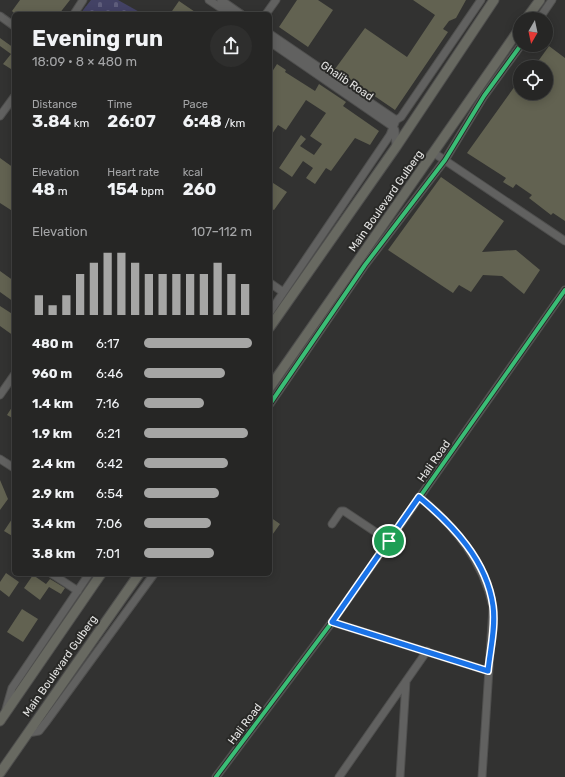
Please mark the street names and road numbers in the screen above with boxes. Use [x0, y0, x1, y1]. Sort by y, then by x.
street label: Ghalib Road [318, 59, 376, 103]
street label: Main Boulevard Gulberg [346, 148, 426, 254]
street label: Hali Road [415, 438, 453, 484]
street label: Main Boulevard Gulberg [20, 613, 100, 719]
street label: Hali Road [225, 701, 265, 747]

